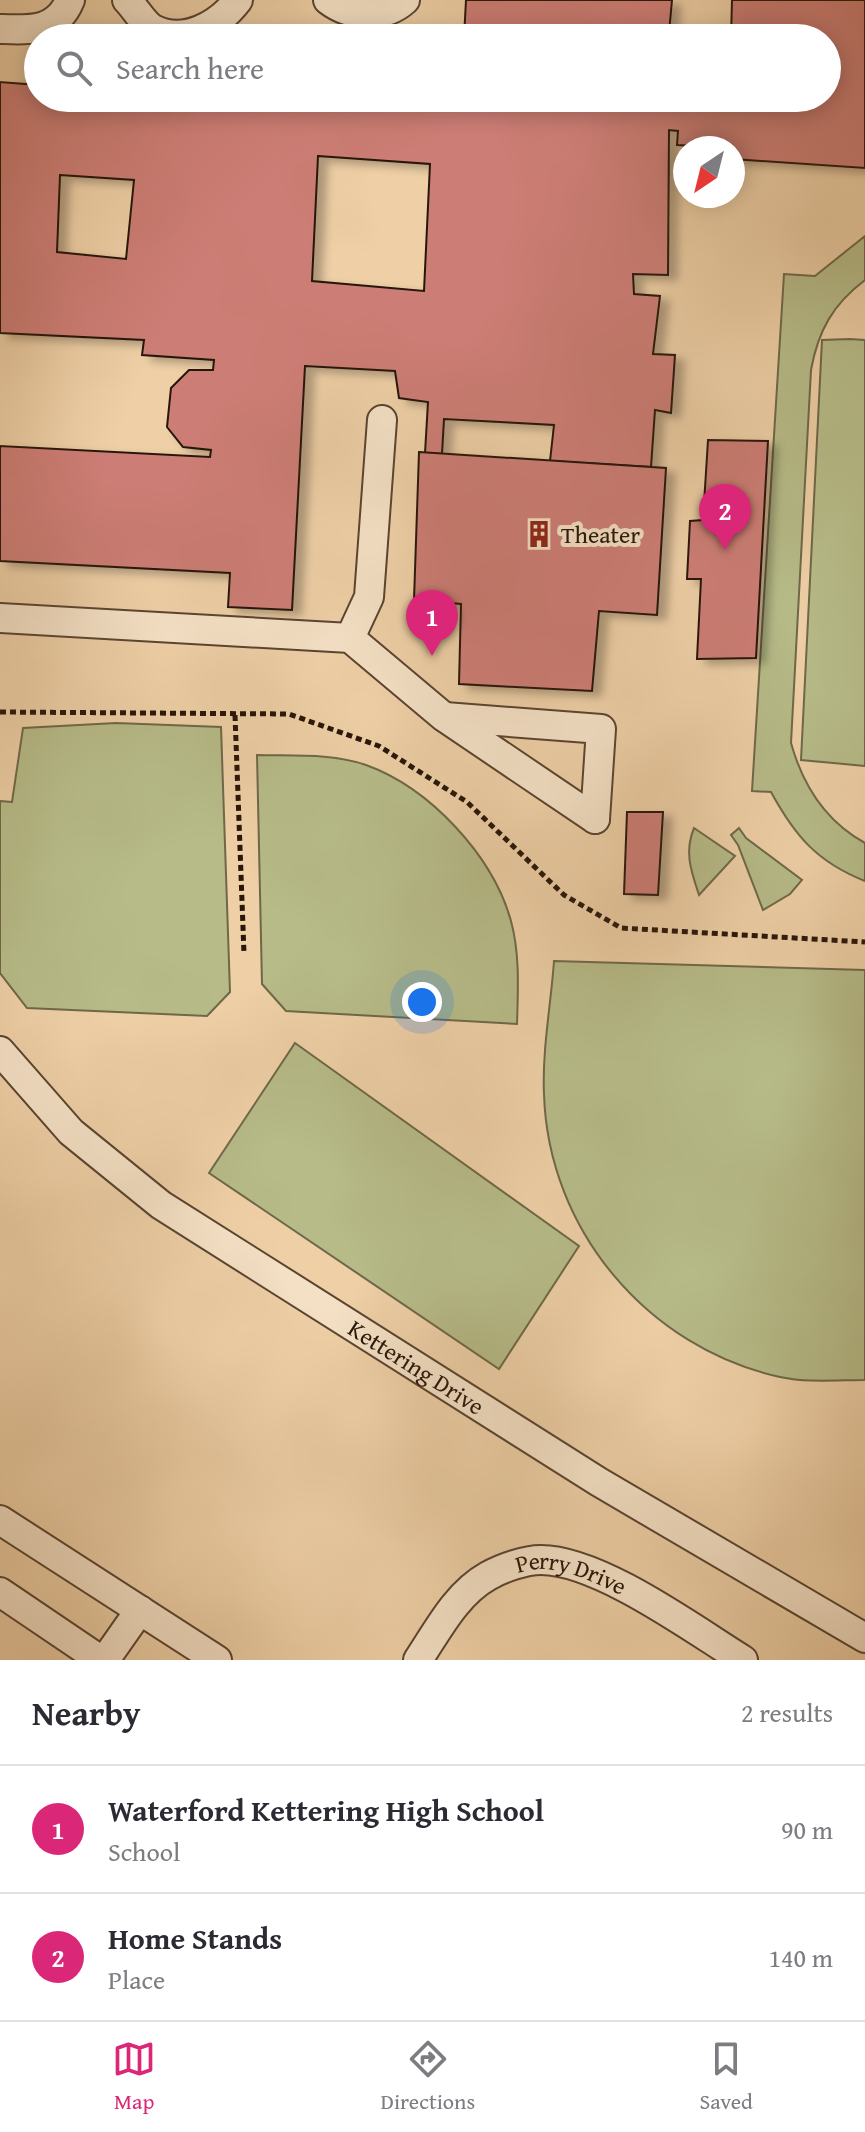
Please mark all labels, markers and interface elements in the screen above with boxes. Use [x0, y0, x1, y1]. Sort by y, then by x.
search box [24, 24, 841, 112]
icon: search [52, 46, 96, 90]
text: Search here [116, 46, 264, 90]
north arrow [673, 136, 745, 208]
pin: 2 [699, 484, 751, 550]
place label: Theater [561, 517, 640, 552]
building icon: Theater [524, 519, 554, 549]
pin: 1 [406, 590, 458, 656]
your location [402, 982, 442, 1022]
street label: Kettering Drive [342, 1310, 491, 1423]
street label: Perry Drive [511, 1542, 633, 1603]
text: Nearby [32, 1688, 141, 1737]
text: 2 results [741, 1693, 833, 1732]
text: Waterford Kettering High School [108, 1788, 544, 1832]
text: 1 [51, 1810, 65, 1849]
text: 90 m [781, 1810, 833, 1849]
text: School [108, 1832, 180, 1871]
text: Home Stands [108, 1916, 282, 1960]
text: 2 [51, 1938, 65, 1977]
text: 140 m [768, 1938, 833, 1977]
text: Place [108, 1960, 165, 1999]
tab: Map [112, 2037, 156, 2117]
tab: Directions [381, 2037, 475, 2117]
tab: Saved [700, 2037, 753, 2117]

